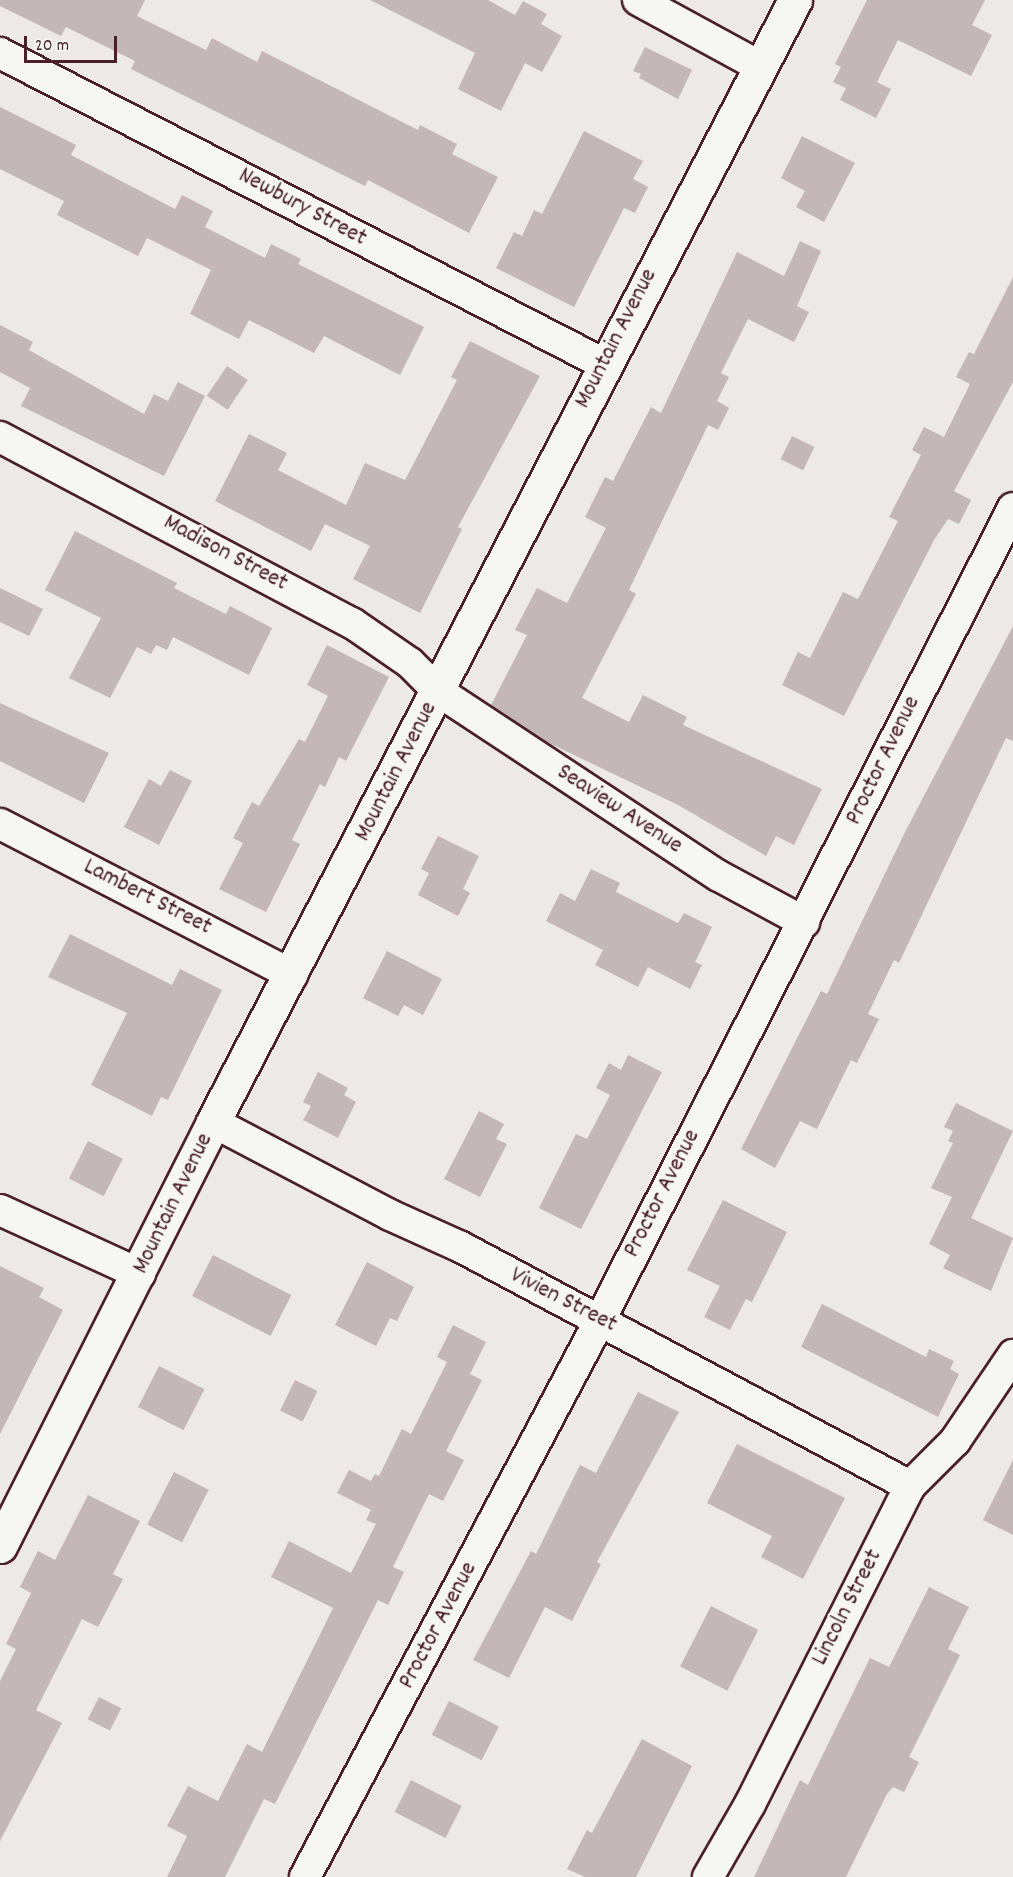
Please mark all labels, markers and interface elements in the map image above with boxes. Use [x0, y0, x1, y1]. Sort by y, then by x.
scale bar [27, 24, 120, 62]
text: 20 m [35, 34, 69, 59]
street label: Newbury Street [233, 162, 371, 254]
street label: Mountain Avenue [569, 264, 665, 414]
street label: Madison Street [158, 509, 292, 599]
street label: Proctor Avenue [840, 692, 928, 830]
street label: Mountain Avenue [349, 697, 445, 847]
street label: Seaview Avenue [551, 759, 687, 861]
street label: Lambert Street [78, 853, 216, 943]
street label: Proctor Avenue [618, 1125, 708, 1263]
street label: Mountain Avenue [128, 1129, 220, 1279]
street label: Vivien Street [505, 1262, 621, 1340]
street label: Lincoln Street [807, 1545, 889, 1671]
street label: Proctor Avenue [393, 1558, 485, 1694]

